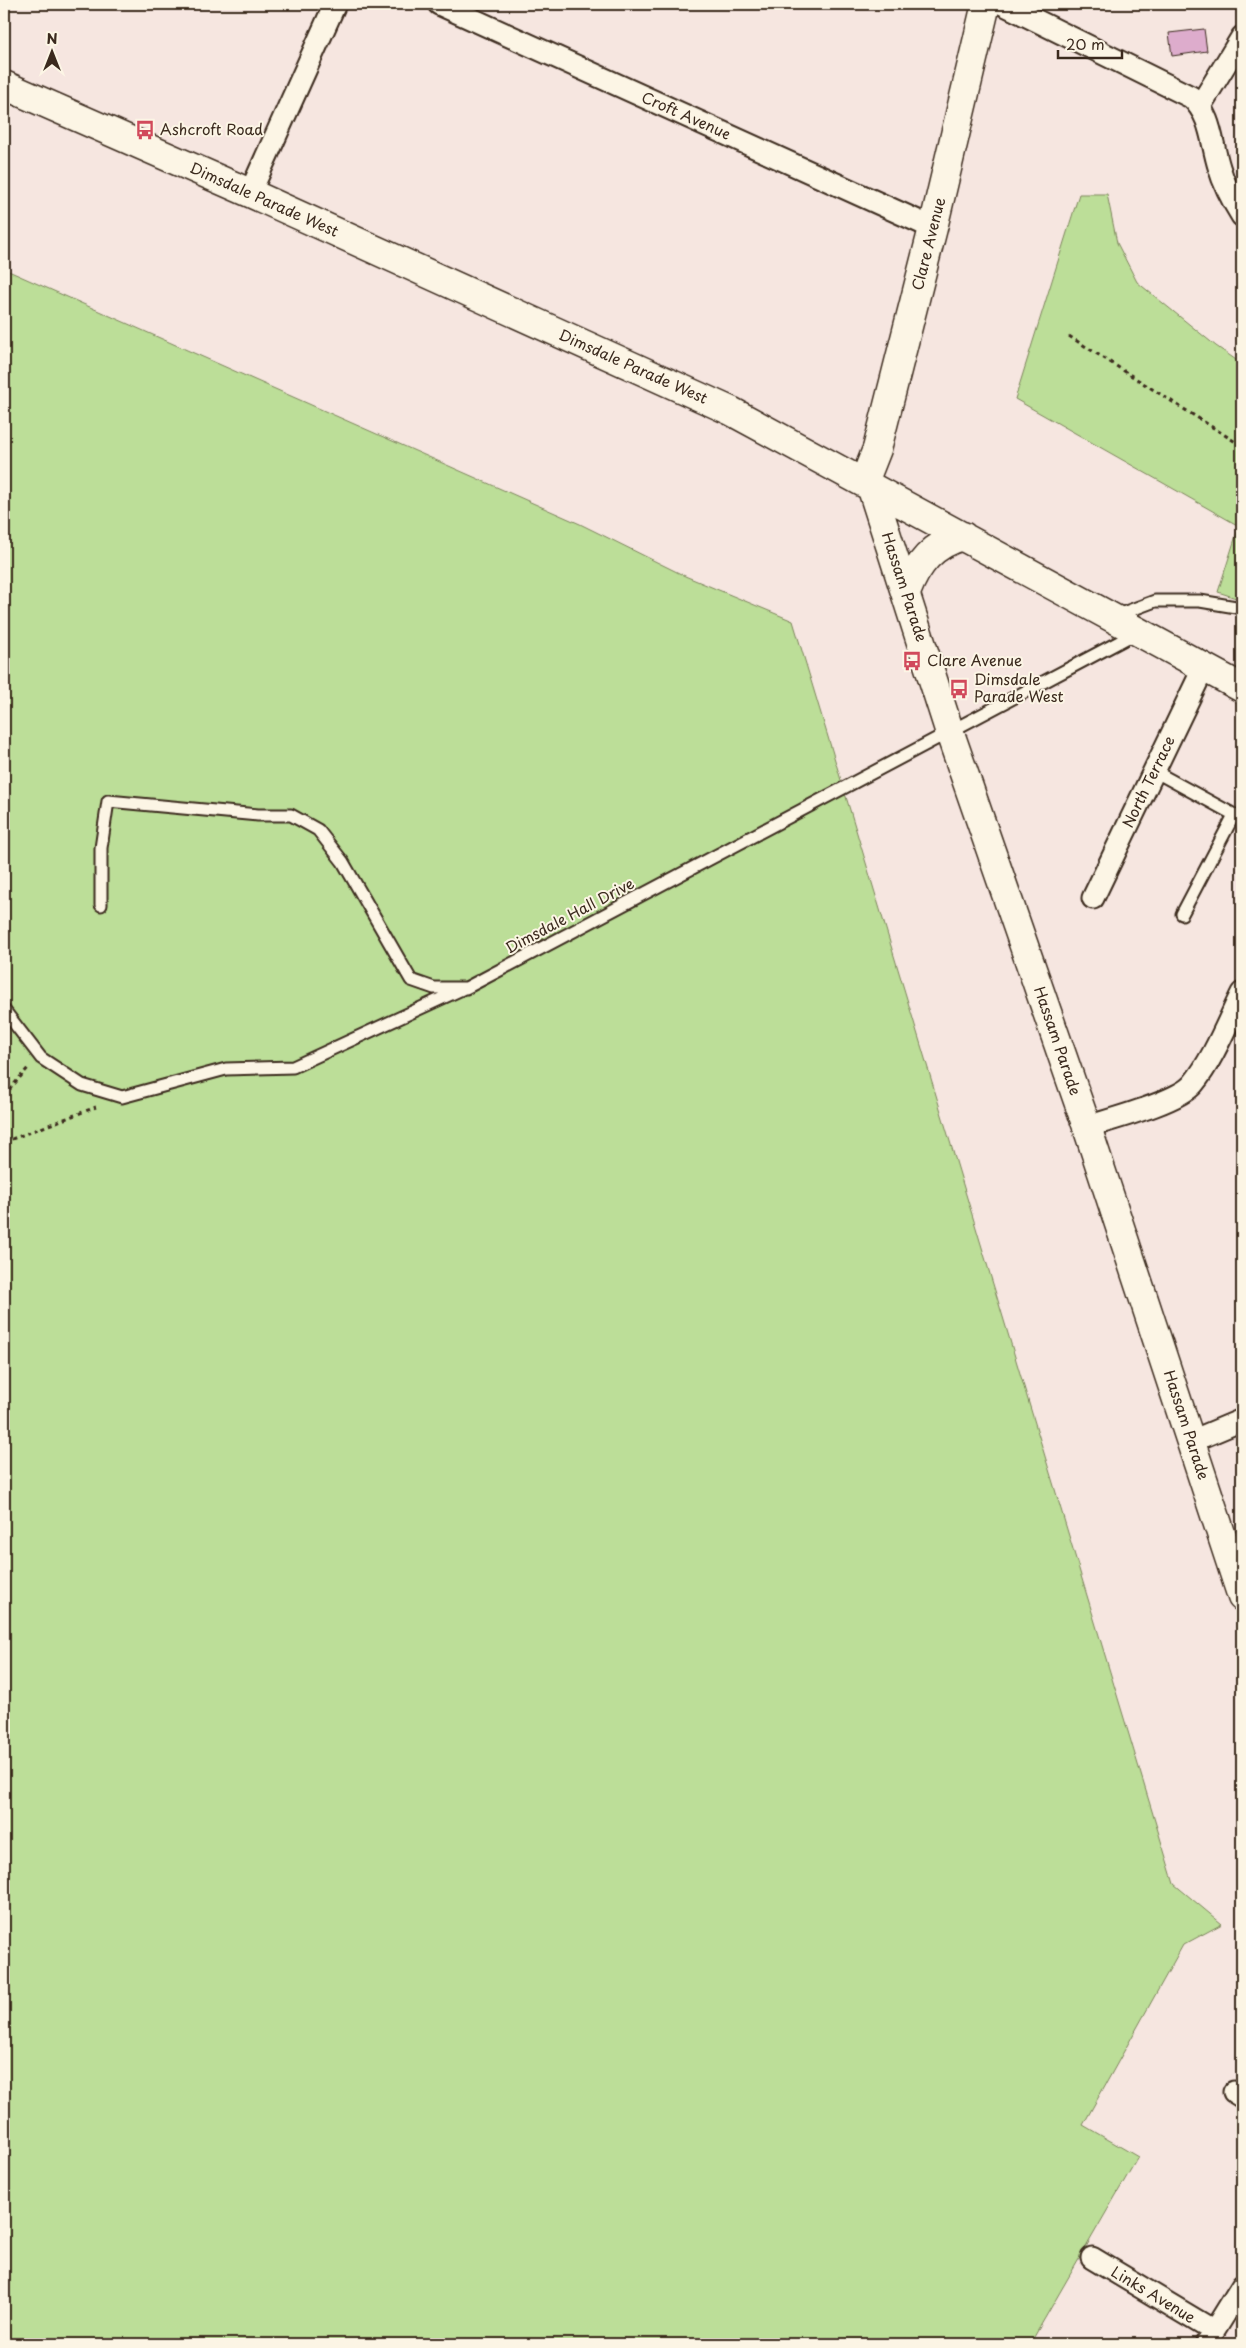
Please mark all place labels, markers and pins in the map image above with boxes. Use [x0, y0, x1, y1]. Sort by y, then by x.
place label: Ashcroft Road [160, 117, 263, 140]
bus stop icon: Ashcroft Road [134, 119, 156, 141]
place label: Clare Avenue [927, 648, 1022, 671]
bus stop icon: Clare Avenue [901, 650, 923, 672]
place label: Dimsdale Parade West [974, 667, 1064, 707]
bus stop icon: Dimsdale Parade West [948, 678, 970, 700]

